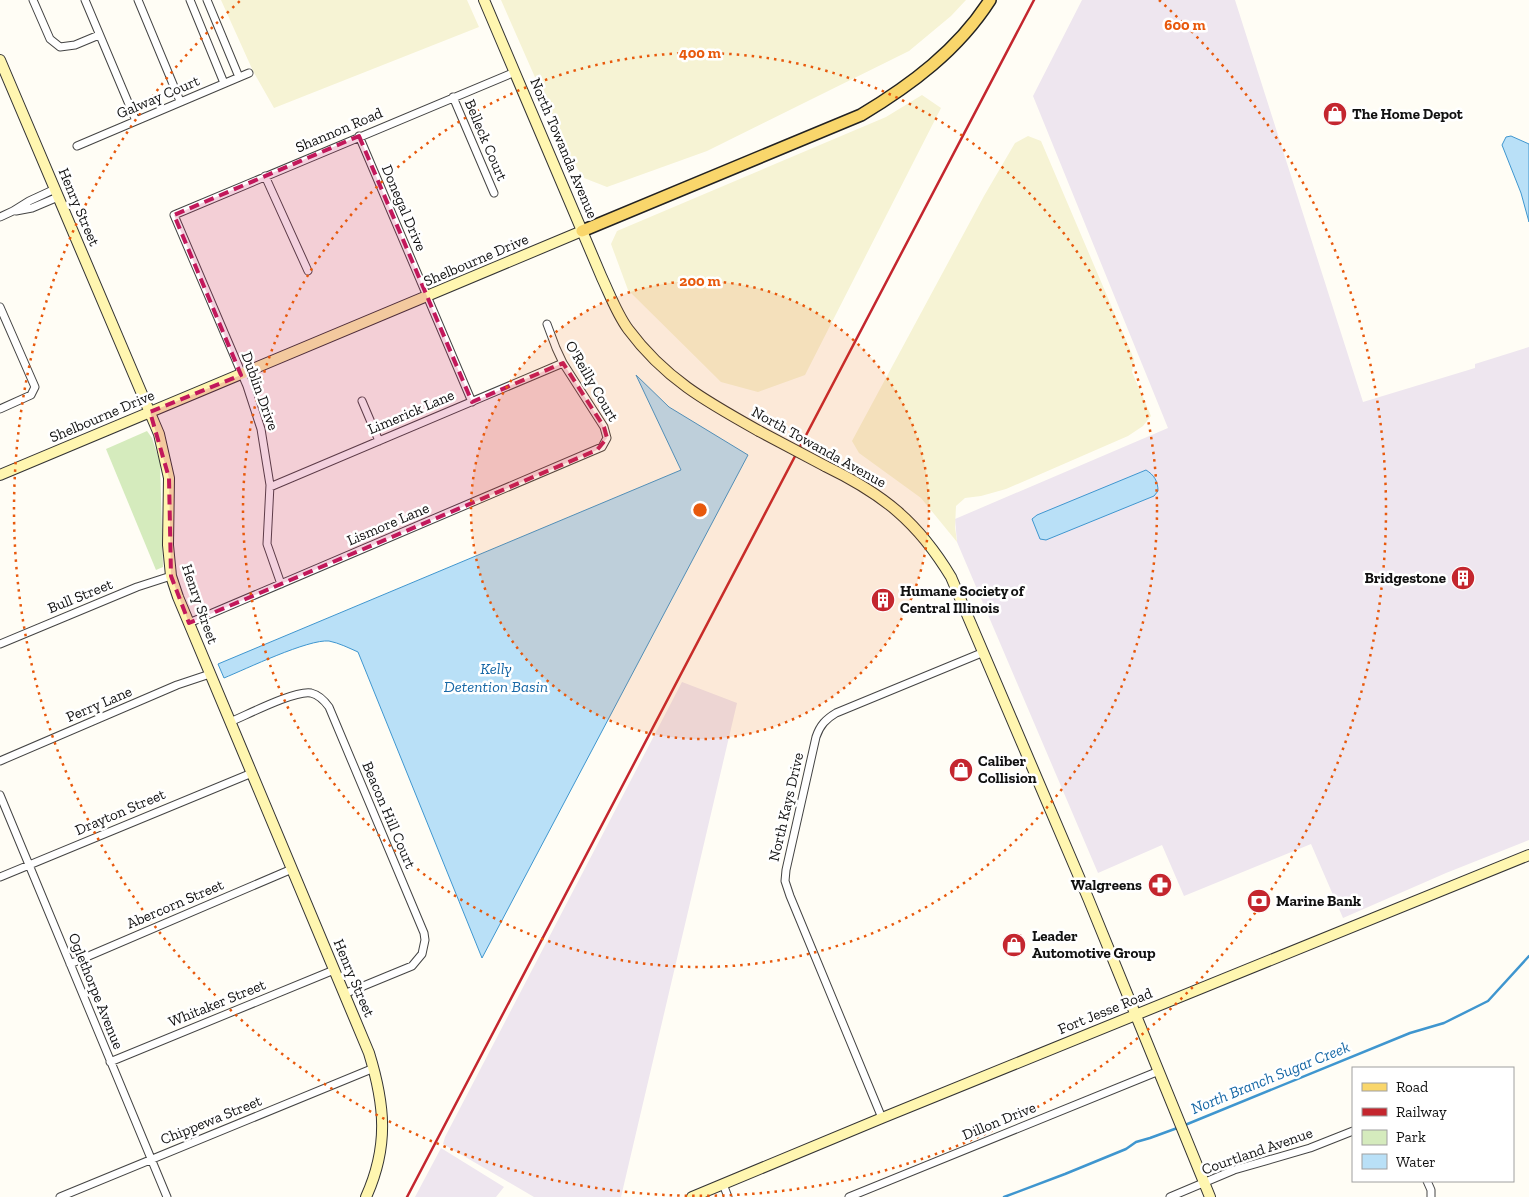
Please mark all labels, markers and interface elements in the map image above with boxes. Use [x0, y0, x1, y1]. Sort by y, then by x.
text: 600 m [1164, 16, 1206, 34]
text: 400 m [679, 44, 721, 62]
street label: Galway Court [114, 71, 203, 123]
street label: North Towanda Avenue [526, 75, 602, 221]
street label: Belleck Court [461, 96, 511, 184]
shop icon: The Home Depot [1322, 101, 1348, 127]
street label: Shannon Road [293, 103, 386, 156]
place label: The Home Depot [1352, 105, 1464, 123]
street label: Donegal Drive [378, 162, 430, 254]
street label: Henry Street [54, 165, 104, 249]
street label: Shelbourne Drive [421, 230, 531, 290]
text: 200 m [679, 272, 721, 290]
street label: O'Reilly Court [562, 337, 623, 425]
street label: Dublin Drive [237, 349, 283, 433]
street label: Shelbourne Drive [47, 386, 157, 446]
street label: Limerick Lane [365, 386, 457, 438]
street label: North Towanda Avenue [749, 403, 889, 491]
street label: Lismore Lane [344, 499, 432, 549]
centre of rings [691, 501, 709, 519]
street label: Henry Street [178, 562, 222, 647]
building icon: Bridgestone [1450, 565, 1476, 591]
place label: Bridgestone [1364, 569, 1446, 587]
street label: Bull Street [45, 575, 115, 617]
place label: Humane Society of Central Illinois [900, 582, 1026, 617]
building icon: Humane Society of Central Illinois [870, 587, 896, 613]
water label: Kelly Detention Basin [444, 659, 548, 696]
street label: Perry Lane [63, 682, 135, 726]
street label: North Kays Drive [765, 751, 807, 863]
place label: Caliber Collision [978, 752, 1037, 787]
shop icon: Caliber Collision [948, 757, 974, 783]
street label: Beacon Hill Court [358, 759, 420, 872]
street label: Drayton Street [72, 785, 168, 839]
pharmacy icon: Walgreens [1147, 872, 1173, 898]
street label: Abercorn Street [124, 875, 227, 933]
place label: Walgreens [1071, 876, 1142, 894]
bank icon: Marine Bank [1246, 888, 1272, 914]
place label: Marine Bank [1276, 892, 1362, 910]
place label: Leader Automotive Group [1032, 927, 1156, 962]
street label: Oglethorpe Avenue [64, 930, 128, 1052]
shop icon: Leader Automotive Group [1001, 932, 1027, 958]
street label: Henry Street [329, 936, 379, 1020]
street label: Whitaker Street [166, 975, 269, 1031]
street label: Fort Jesse Road [1055, 984, 1155, 1038]
water label: North Branch Sugar Creek [1188, 1037, 1352, 1118]
legend [1352, 1067, 1514, 1182]
text: Road [1396, 1078, 1429, 1096]
street label: Chippewa Street [158, 1091, 265, 1148]
street label: Dillon Drive [960, 1098, 1038, 1144]
text: Railway [1396, 1103, 1447, 1121]
street label: Courtland Avenue [1199, 1124, 1315, 1178]
text: Park [1396, 1128, 1426, 1146]
text: Water [1396, 1153, 1436, 1171]

